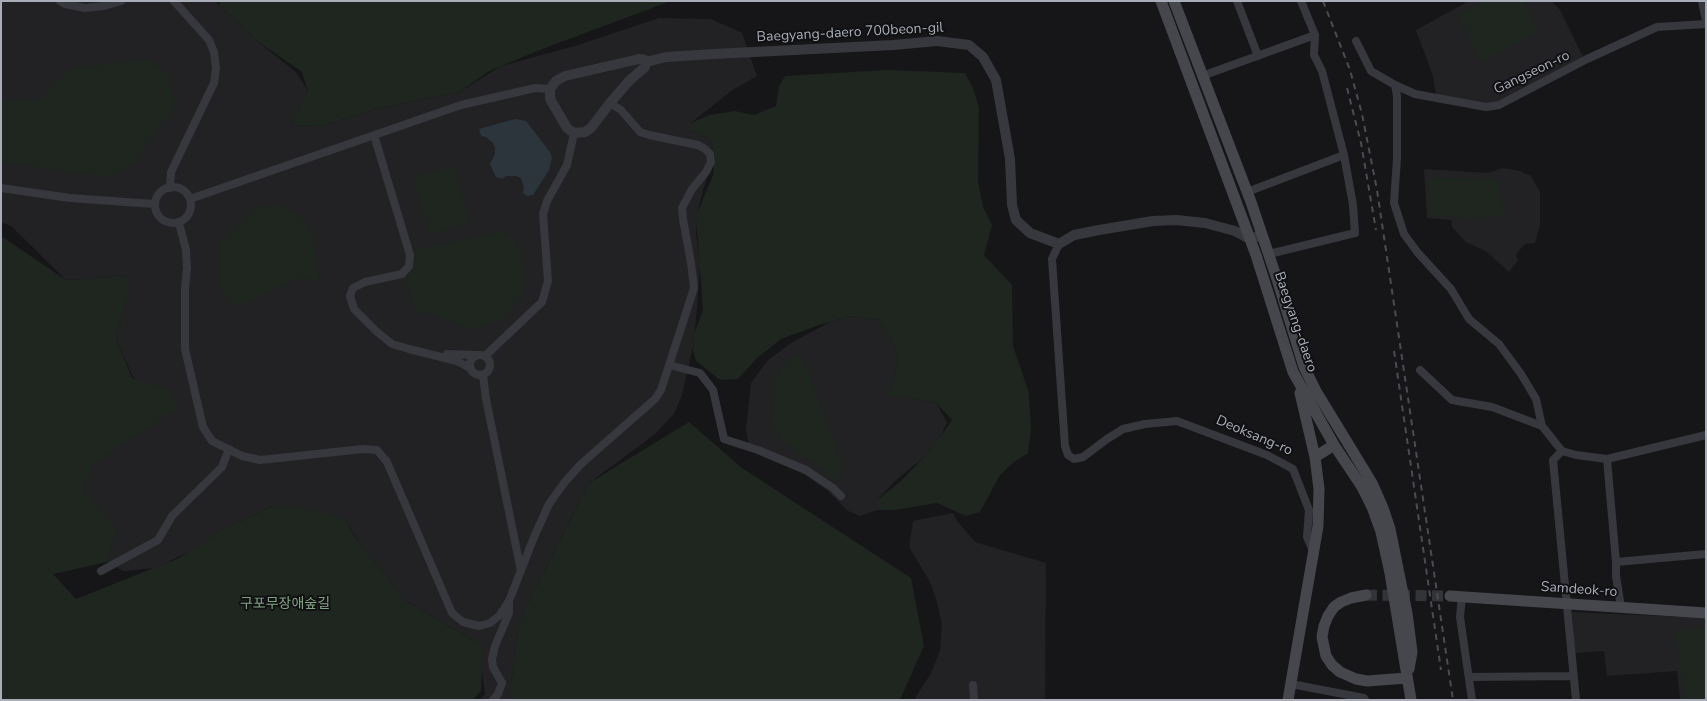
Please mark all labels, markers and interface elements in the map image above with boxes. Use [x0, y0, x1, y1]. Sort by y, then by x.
street label: Baegyang-daero 700beon-gil [756, 20, 944, 46]
street label: Gangseon-ro [1491, 47, 1573, 99]
street label: Baegyang-daero [1270, 270, 1320, 374]
street label: Deoksang-ro [1213, 412, 1295, 460]
street label: Samdeok-ro [1540, 579, 1618, 601]
park label: 구포무장애숲길 [240, 597, 330, 613]

